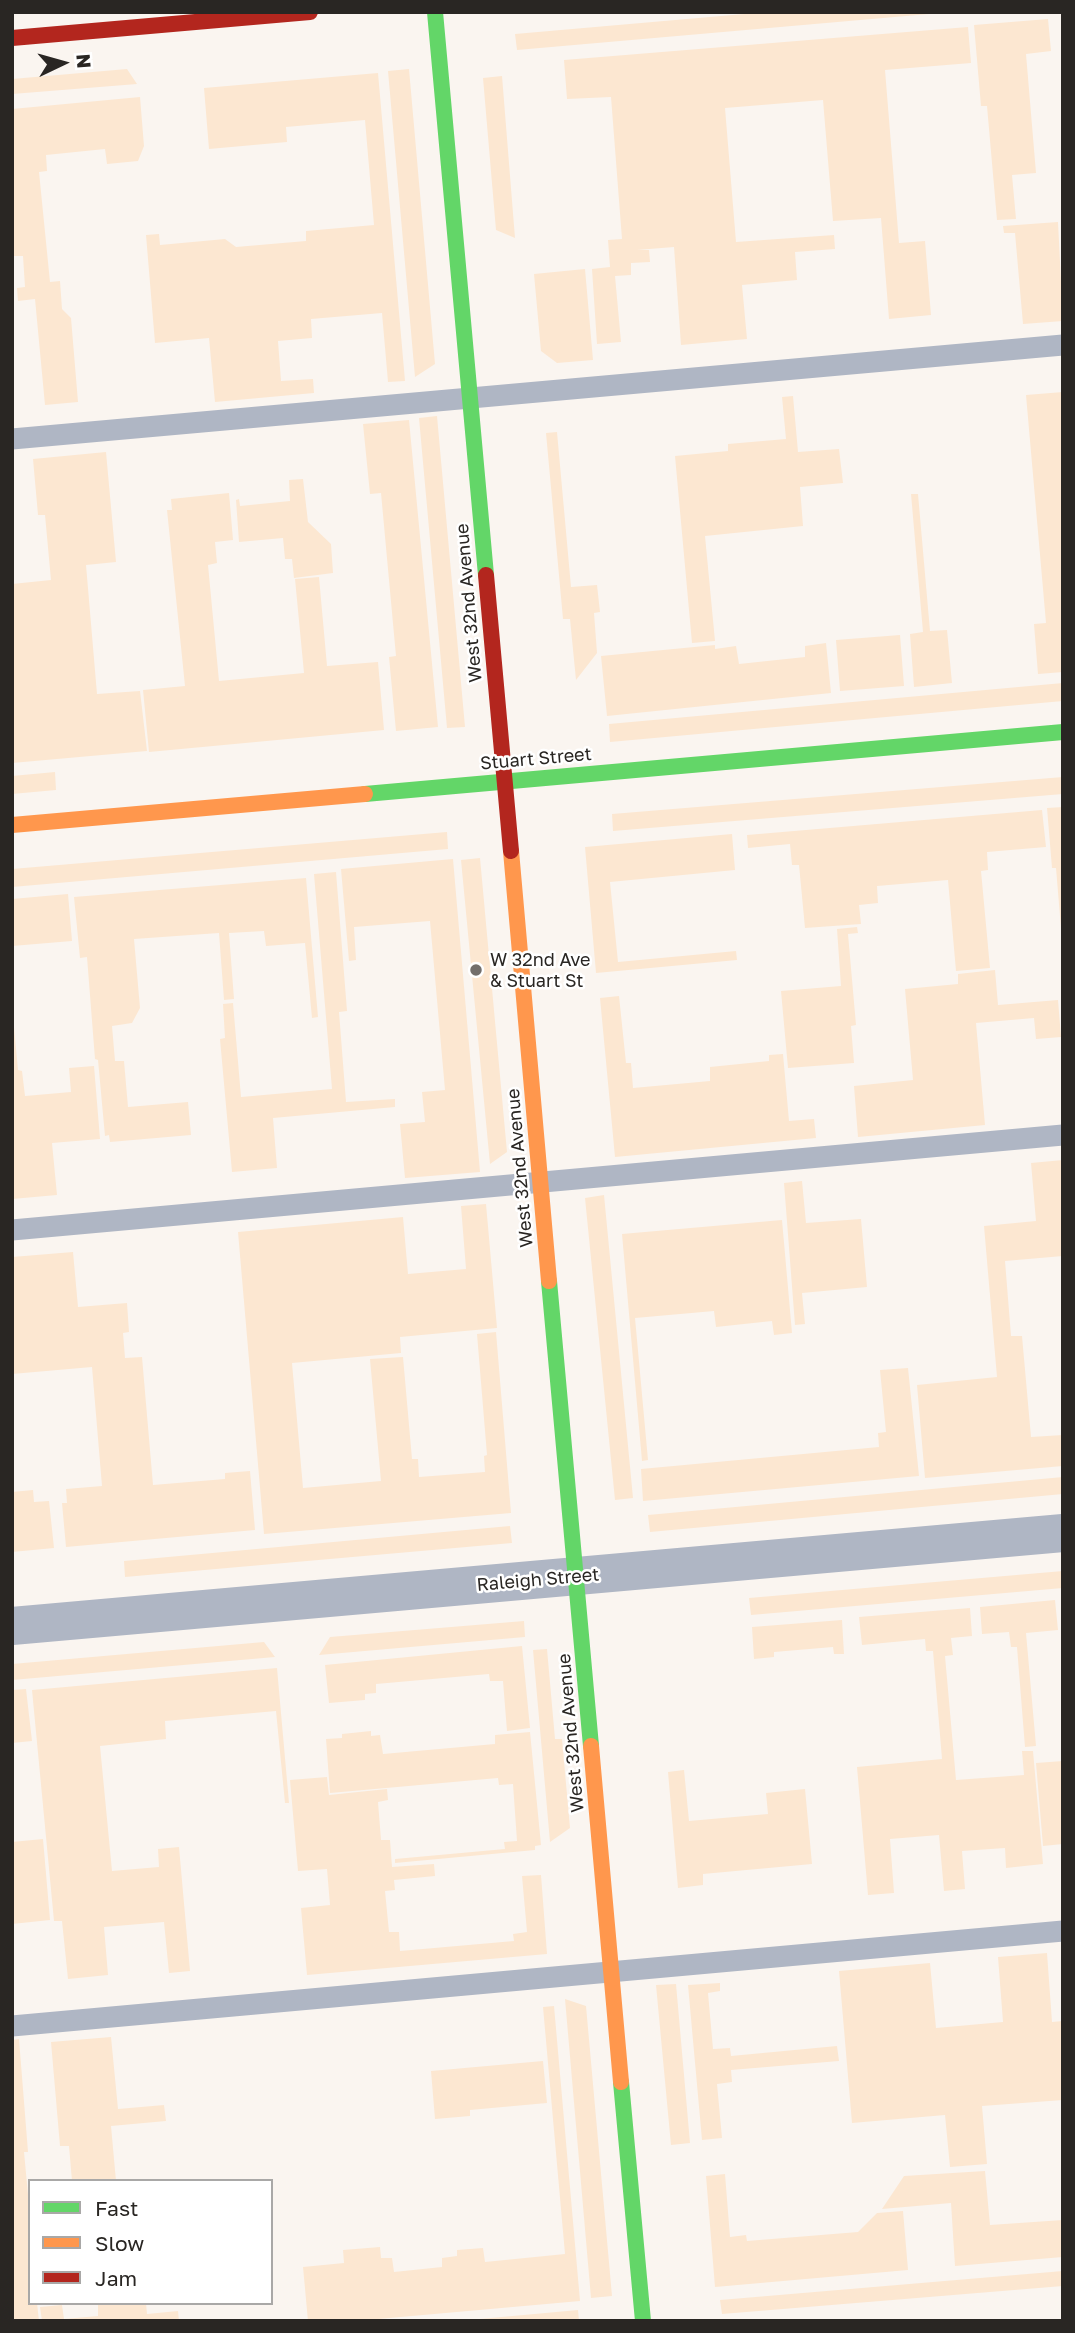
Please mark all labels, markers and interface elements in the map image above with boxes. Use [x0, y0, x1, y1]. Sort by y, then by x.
north arrow [28, 28, 98, 98]
text: N [72, 53, 97, 69]
street label: West 32nd Avenue [451, 523, 487, 683]
street label: Stuart Street [479, 743, 593, 775]
place label: W 32nd Ave & Stuart St [490, 949, 591, 992]
marker: W 32nd Ave & Stuart St [468, 962, 484, 978]
street label: West 32nd Avenue [502, 1088, 538, 1248]
street label: Raleigh Street [476, 1564, 600, 1596]
street label: West 32nd Avenue [553, 1653, 589, 1813]
legend [28, 2179, 273, 2305]
text: Fast [95, 2195, 138, 2221]
text: Slow [95, 2230, 144, 2256]
text: Jam [95, 2265, 137, 2291]

